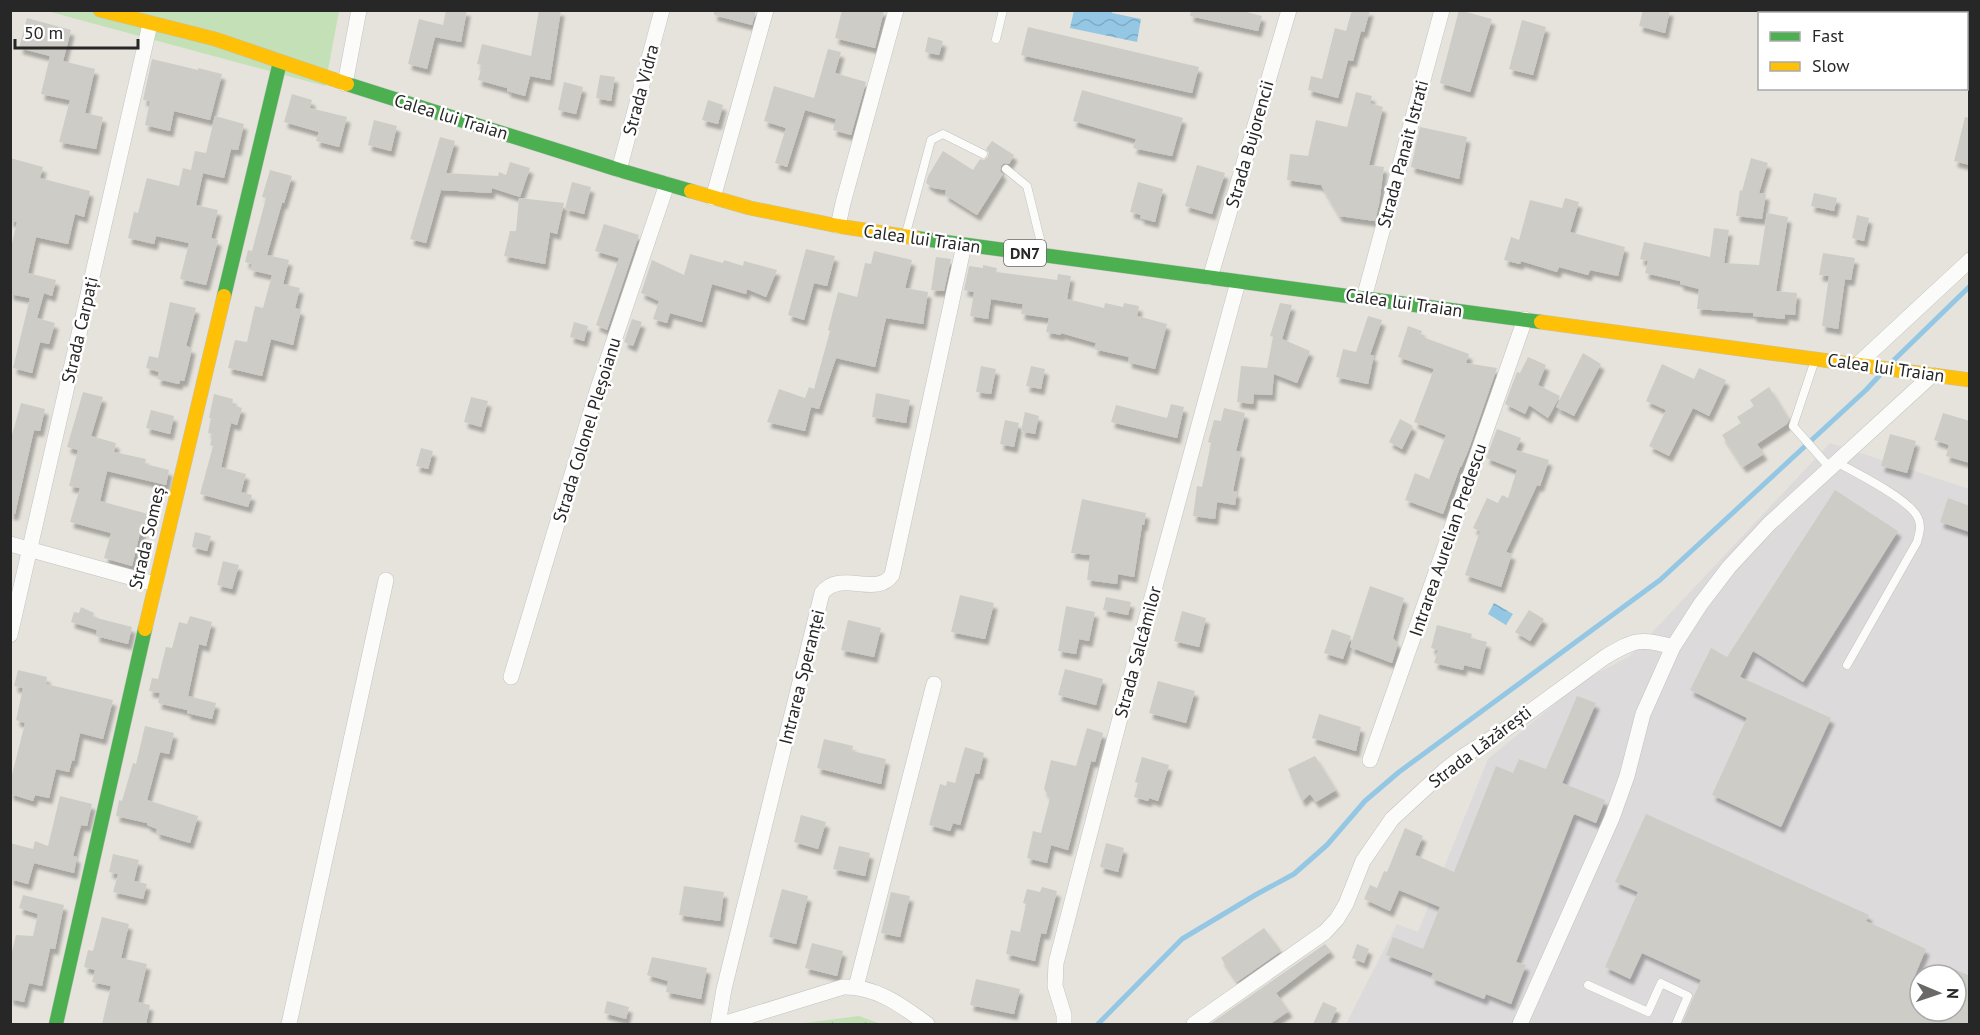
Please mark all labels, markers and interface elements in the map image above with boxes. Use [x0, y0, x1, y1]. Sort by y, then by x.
scale bar [15, 12, 138, 50]
legend [1758, 12, 1968, 90]
text: 50 m [24, 21, 63, 44]
text: Fast [1812, 24, 1844, 47]
street label: Strada Vidra [617, 42, 664, 138]
text: Slow [1812, 54, 1850, 77]
street label: Strada Bujorencii [1220, 77, 1279, 210]
street label: Strada Panait Istrati [1372, 78, 1433, 230]
street label: Calea lui Traian [391, 88, 511, 145]
street label: Calea lui Traian [862, 219, 982, 258]
road number: DN7 [1004, 240, 1046, 266]
street label: Strada Carpați [56, 274, 103, 385]
street label: Calea lui Traian [1344, 283, 1464, 322]
street label: Strada Colonel Pleșoianu [547, 335, 626, 525]
street label: Calea lui Traian [1826, 348, 1946, 387]
street label: Intrarea Aurelian Predescu [1404, 440, 1491, 639]
street label: Strada Someș [124, 484, 169, 591]
street label: Strada Salcâmilor [1109, 584, 1166, 720]
street label: Intrarea Speranței [774, 607, 829, 747]
street label: Strada Lăzărești [1424, 700, 1536, 793]
north arrow [1908, 963, 1968, 1023]
text: N [1943, 988, 1963, 999]

